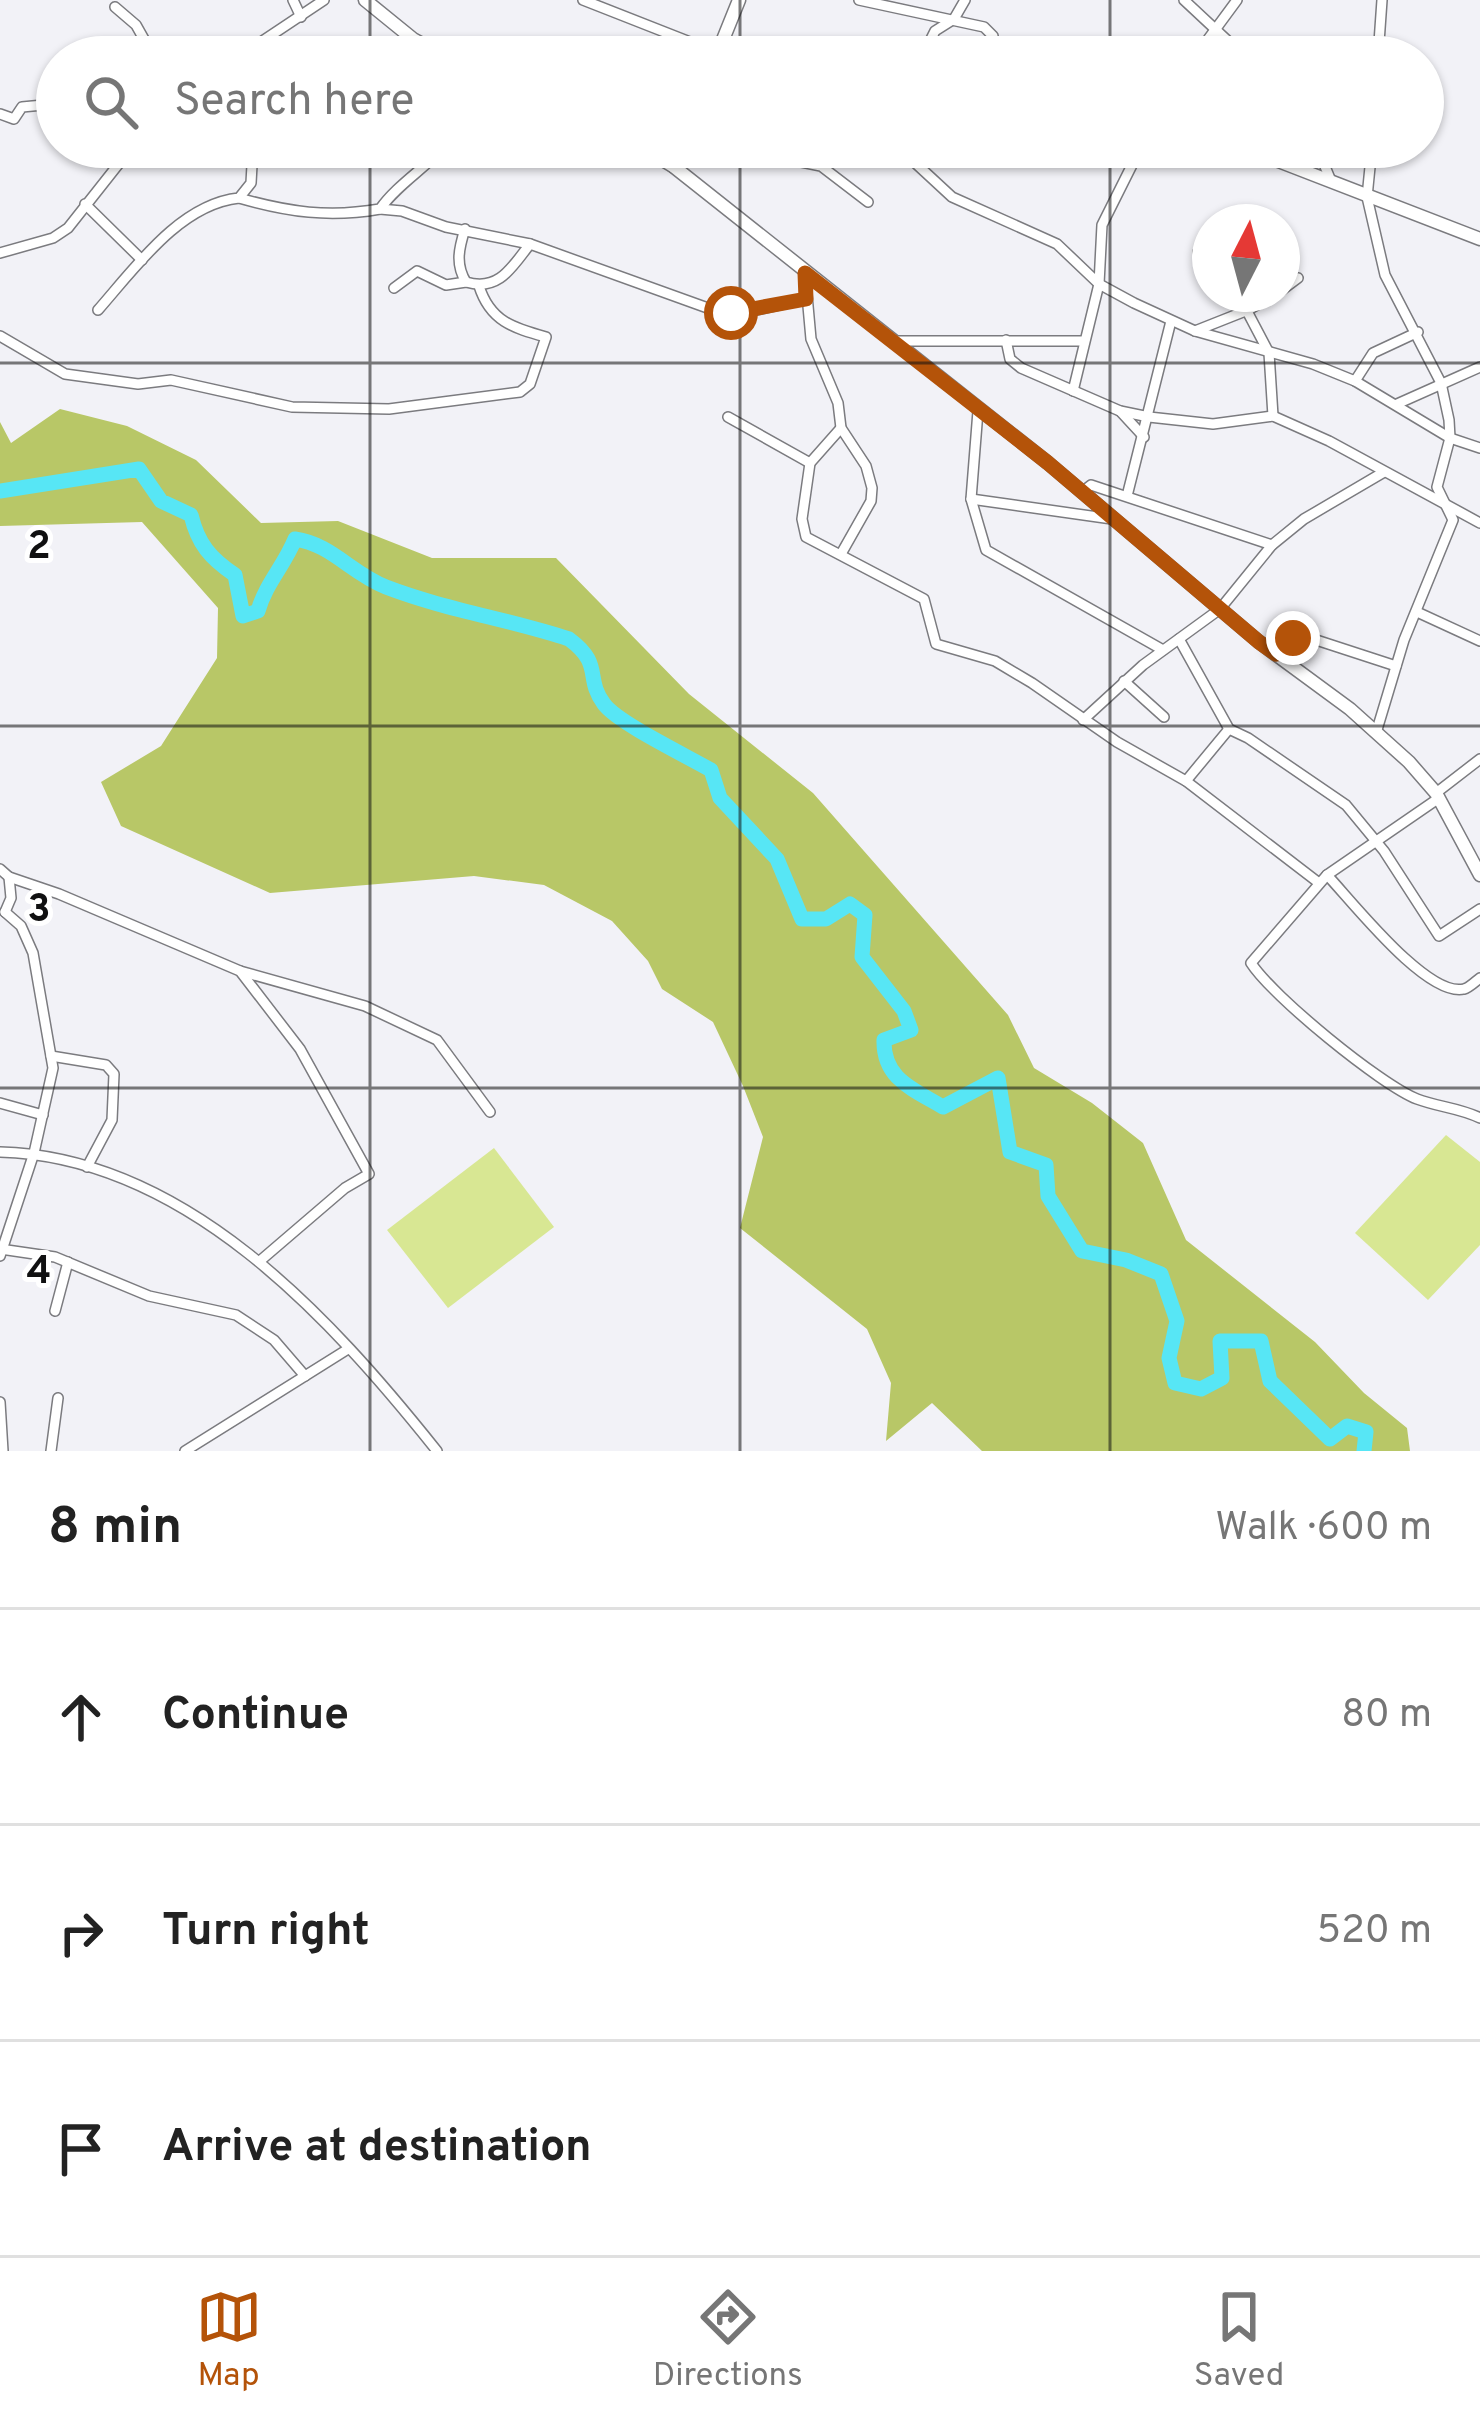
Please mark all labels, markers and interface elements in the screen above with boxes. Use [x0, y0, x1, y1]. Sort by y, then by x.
search box [36, 36, 1444, 168]
icon: search [78, 69, 144, 135]
text: Search here [174, 74, 414, 131]
north arrow [1192, 204, 1300, 312]
route start [704, 286, 758, 340]
text: 2 [27, 524, 51, 573]
route end [1266, 611, 1320, 665]
text: 3 [27, 887, 51, 936]
text: 4 [26, 1249, 52, 1298]
text: 8 min [48, 1497, 182, 1562]
text: Walk · 600 m [1215, 1505, 1432, 1554]
icon: ahead [48, 1684, 114, 1750]
text: Continue [162, 1688, 349, 1745]
text: 80 m [1341, 1692, 1432, 1741]
icon: right [48, 1900, 114, 1966]
text: Turn right [162, 1904, 370, 1961]
text: 520 m [1317, 1908, 1432, 1957]
icon: arrive [48, 2116, 114, 2182]
text: Arrive at destination [162, 2120, 592, 2177]
tab: Map [196, 2284, 262, 2398]
tab: Directions [653, 2284, 803, 2398]
tab: Saved [1194, 2284, 1284, 2398]

